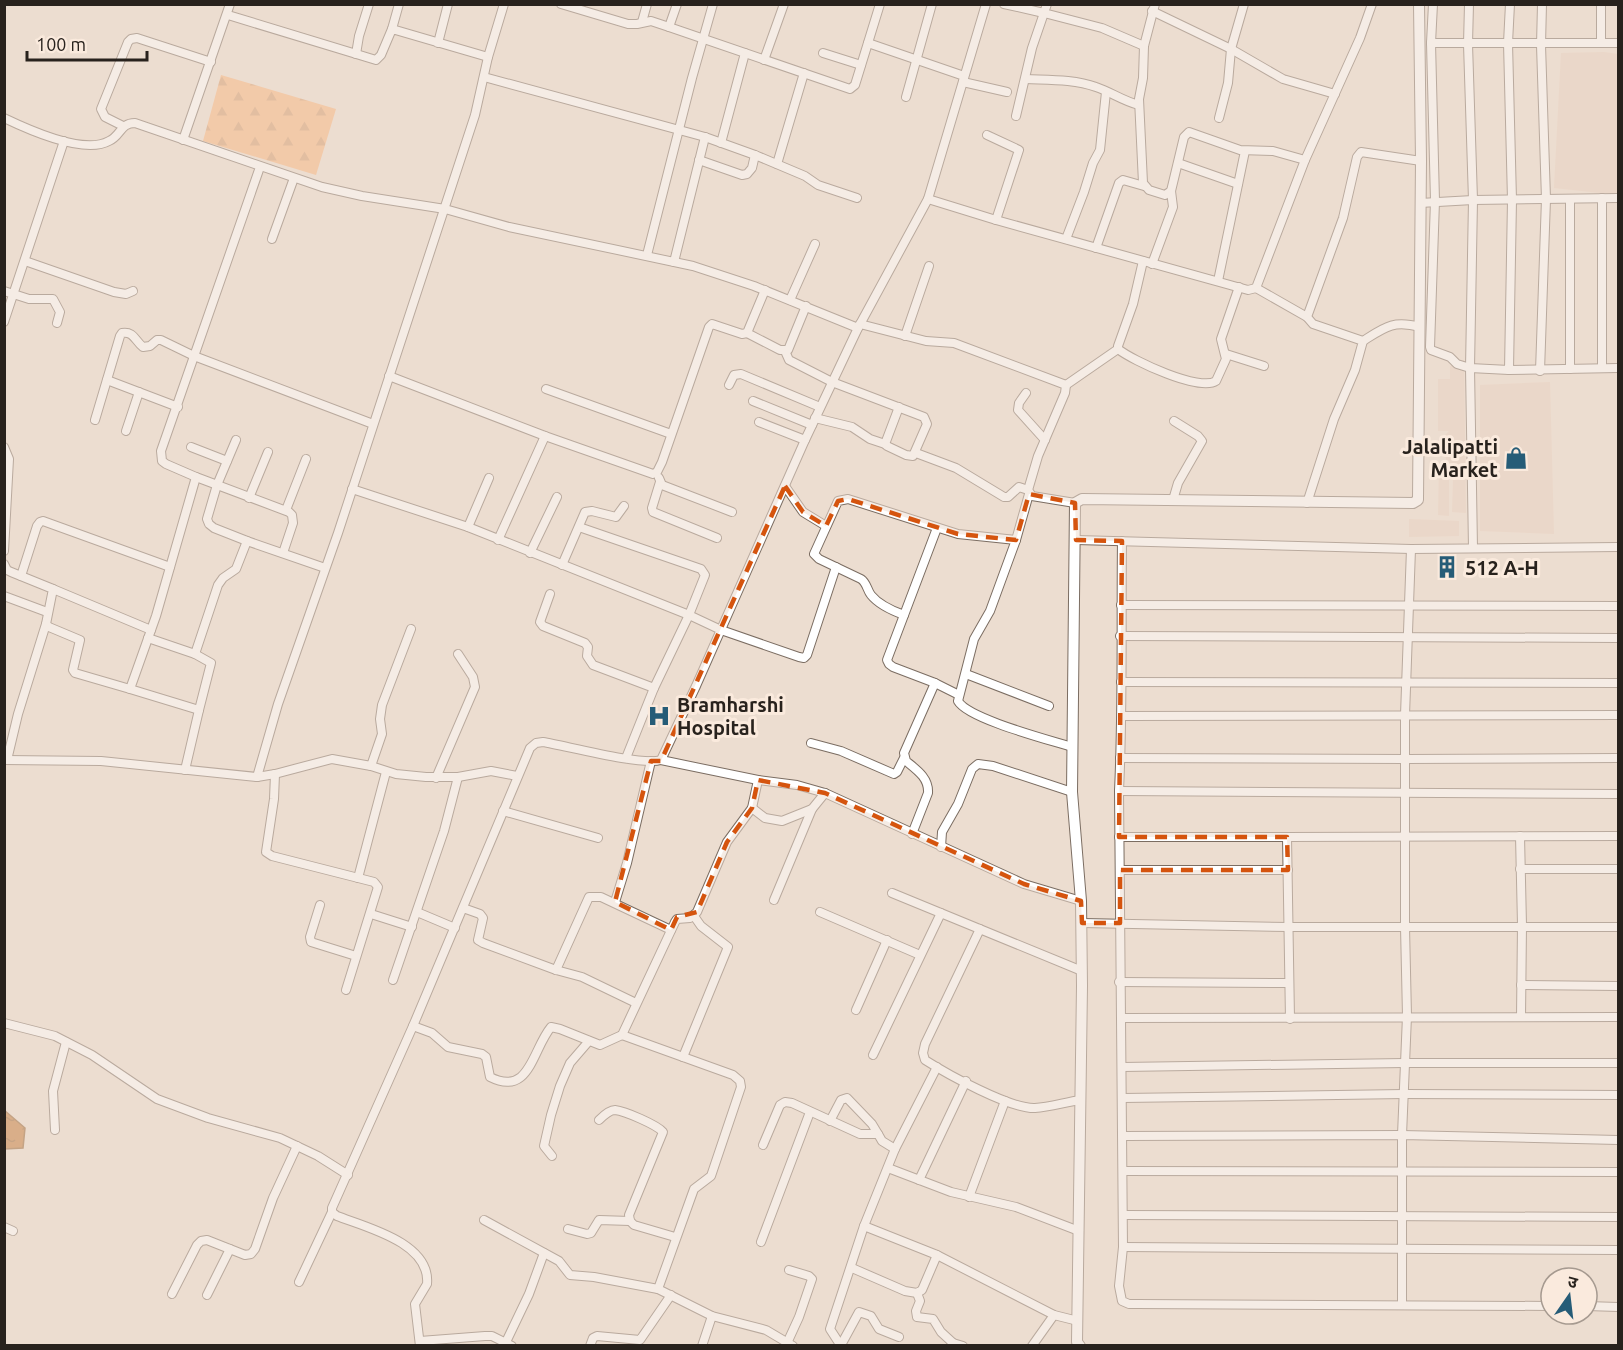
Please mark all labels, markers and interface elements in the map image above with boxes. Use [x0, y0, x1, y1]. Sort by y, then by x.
scale bar [27, 24, 147, 62]
text: 100 m [36, 34, 86, 54]
place label: Jalalipatti Market [1402, 435, 1498, 481]
shop icon: Jalalipatti Market [1503, 445, 1529, 471]
building icon: 512 A-H [1434, 554, 1460, 580]
place label: 512 A-H [1465, 556, 1539, 579]
place label: Bramharshi Hospital [677, 693, 784, 739]
hospital icon: Bramharshi Hospital [646, 703, 672, 729]
north arrow [1539, 1266, 1599, 1326]
text: उ [1566, 1272, 1580, 1291]

